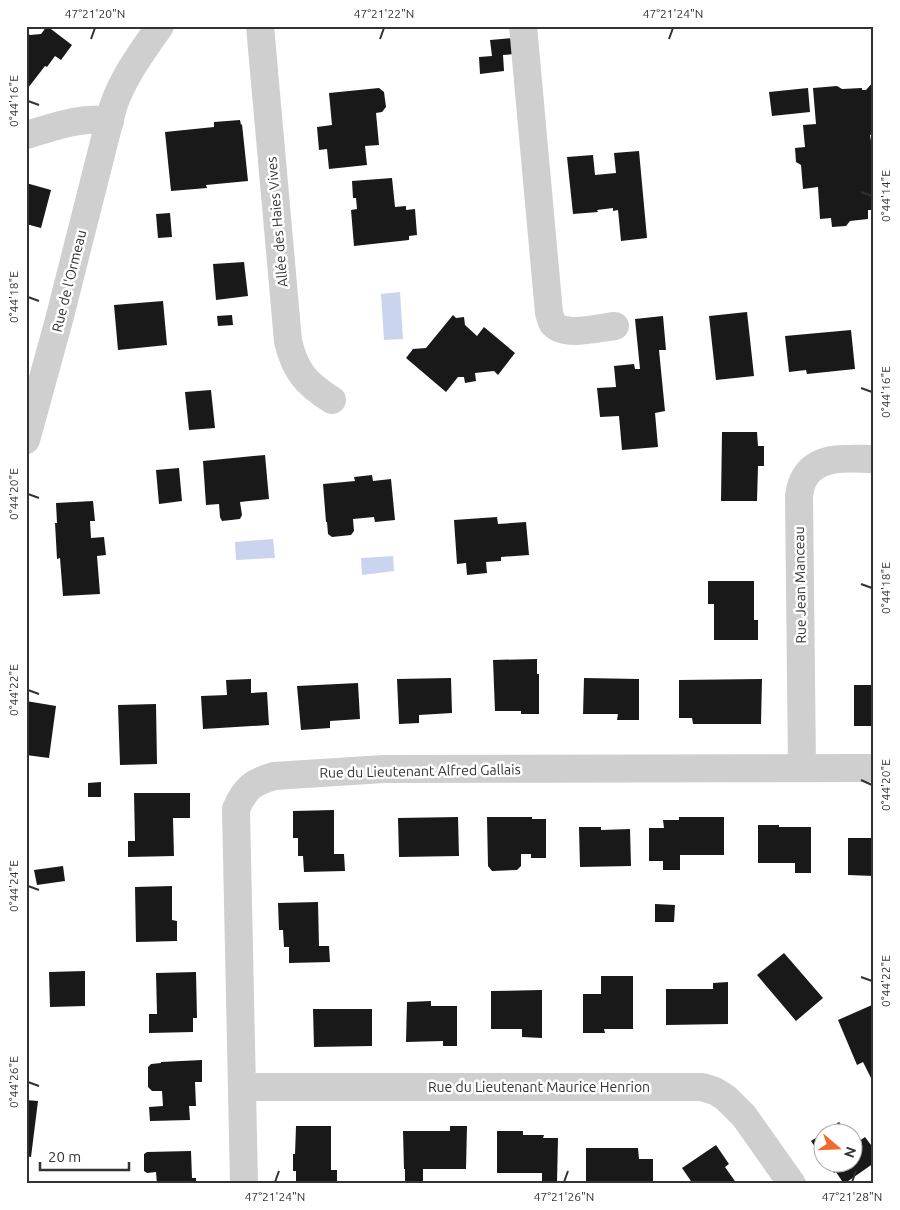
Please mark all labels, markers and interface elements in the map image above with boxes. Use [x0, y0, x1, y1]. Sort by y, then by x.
text: 47°21'20"N [65, 7, 125, 20]
text: 47°21'22"N [354, 7, 414, 20]
text: 47°21'24"N [643, 7, 703, 20]
text: 0°44'16"E [7, 75, 20, 127]
street label: Allée des Haies Vives [263, 156, 291, 288]
text: 0°44'14"E [879, 170, 892, 222]
street label: Rue de l'Ormeau [49, 228, 89, 334]
text: 0°44'18"E [7, 271, 20, 323]
text: 0°44'16"E [879, 366, 892, 418]
text: 0°44'20"E [7, 468, 20, 520]
street label: Rue Jean Manceau [791, 526, 809, 644]
text: 0°44'18"E [879, 562, 892, 614]
text: 0°44'22"E [7, 664, 20, 716]
text: 0°44'20"E [879, 759, 892, 811]
street label: Rue du Lieutenant Alfred Gallais [319, 761, 521, 781]
text: 0°44'24"E [7, 860, 20, 912]
text: 0°44'22"E [879, 955, 892, 1007]
text: 0°44'26"E [7, 1056, 20, 1108]
street label: Rue du Lieutenant Maurice Henrion [428, 1079, 650, 1095]
north arrow [812, 1122, 862, 1172]
scale bar [40, 1140, 129, 1172]
text: N [841, 1145, 860, 1160]
text: 20 m [48, 1148, 81, 1165]
text: 47°21'24"N [245, 1190, 305, 1203]
text: 47°21'26"N [534, 1190, 594, 1203]
text: 47°21'28"N [822, 1190, 882, 1203]

